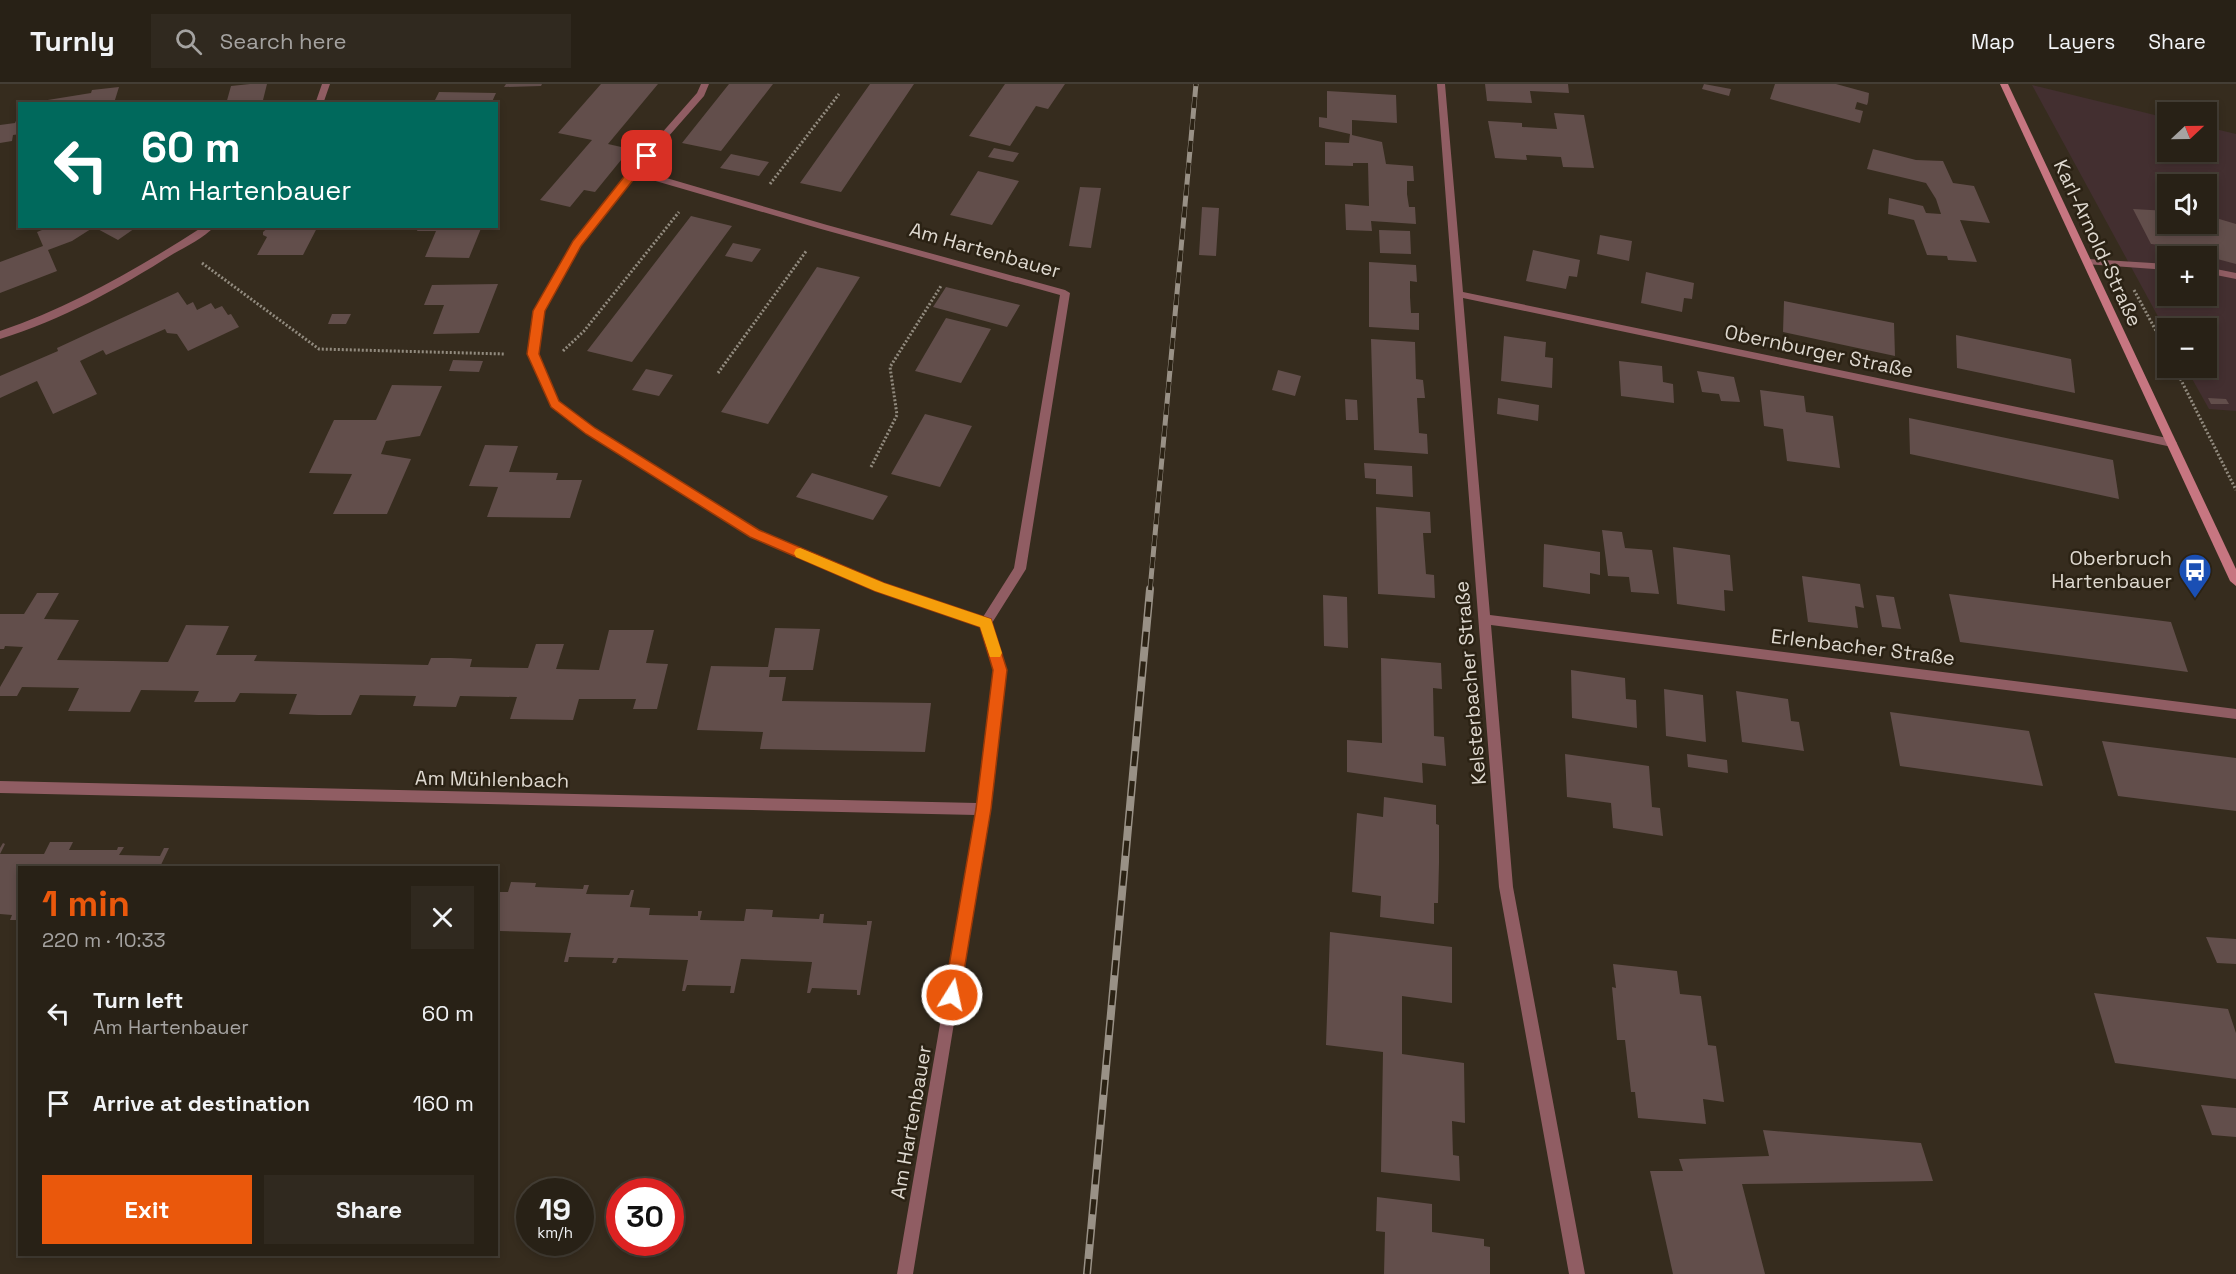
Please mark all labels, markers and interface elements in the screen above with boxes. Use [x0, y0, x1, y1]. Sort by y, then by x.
search box [151, 14, 571, 68]
text: Turnly [30, 23, 115, 59]
icon: search [172, 25, 205, 58]
text: Search here [220, 27, 347, 55]
text: Map [1971, 28, 2015, 55]
text: Layers [2048, 28, 2115, 55]
text: Share [2148, 28, 2206, 55]
north arrow [2157, 102, 2217, 162]
map controls [2157, 102, 2217, 378]
text: 60 m [141, 121, 241, 174]
icon: left [42, 126, 120, 204]
pin [621, 130, 672, 181]
icon: arrive [630, 139, 663, 172]
street label: Karl-Arnold-Straße [2048, 155, 2148, 331]
text: Am Hartenbauer [141, 173, 351, 208]
button: sound [2157, 174, 2217, 234]
street label: Am Hartenbauer [907, 216, 1063, 284]
button: + [2157, 246, 2217, 306]
street label: Obernburger Straße [1722, 318, 1916, 384]
button: − [2157, 318, 2217, 378]
place label: Oberbruch Hartenbauer [2051, 545, 2172, 594]
bus stop icon: Oberbruch Hartenbauer [2177, 552, 2213, 599]
street label: Kelsterbacher Straße [1448, 580, 1492, 786]
street label: Erlenbacher Straße [1770, 623, 1956, 671]
street label: Am Mühlenbach [415, 765, 569, 793]
text: 1 min [42, 881, 130, 927]
button: close [411, 886, 474, 949]
text: 220 m · 10:33 [42, 927, 166, 953]
position arrow [920, 963, 984, 1027]
text: Turn left [93, 986, 183, 1014]
icon: left [42, 997, 75, 1030]
text: 60 m [422, 999, 474, 1027]
text: Am Hartenbauer [93, 1014, 249, 1040]
street label: Am Hartenbauer [885, 1043, 937, 1201]
icon: arrive [42, 1087, 75, 1120]
text: Arrive at destination [93, 1089, 310, 1117]
text: 160 m [413, 1089, 474, 1117]
button: Exit [42, 1175, 252, 1244]
button: Share [264, 1175, 474, 1244]
speed limit sign: 30 [606, 1178, 684, 1256]
text: 19 [539, 1190, 571, 1229]
text: km/h [537, 1223, 573, 1242]

